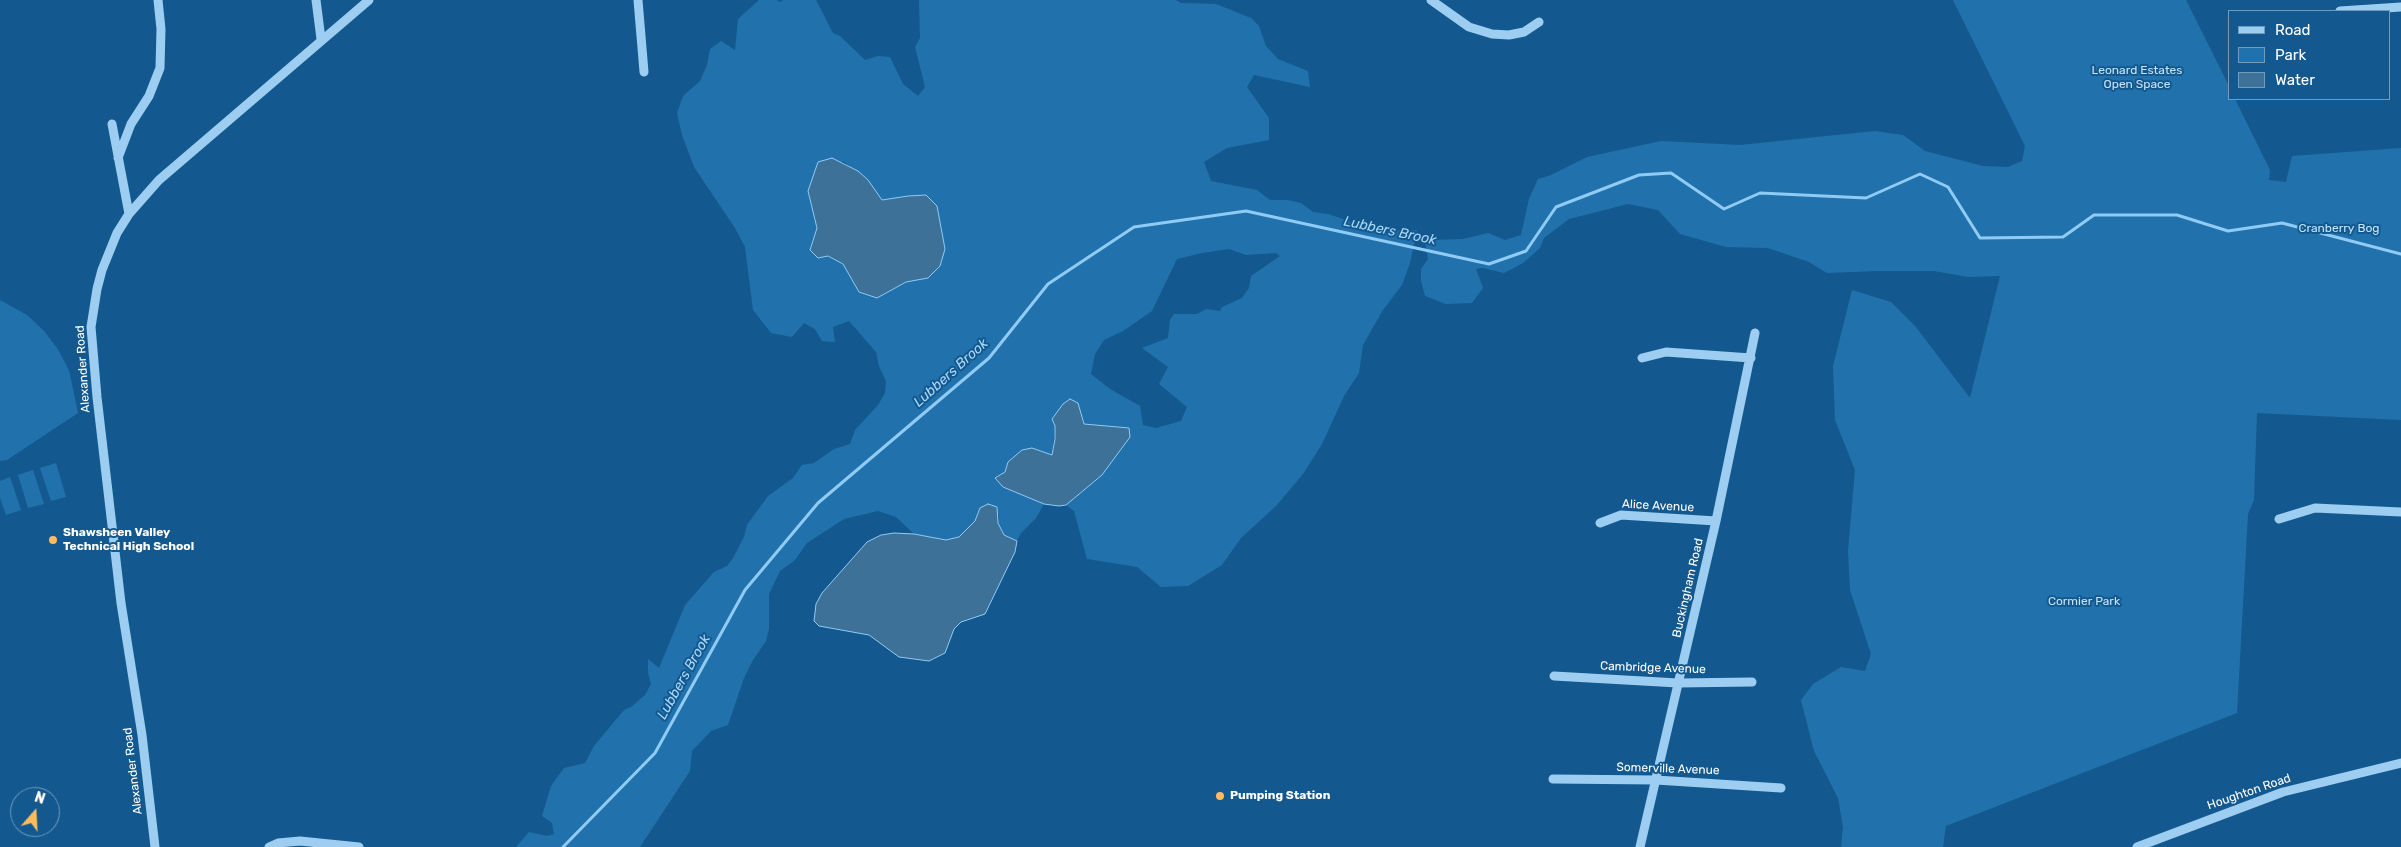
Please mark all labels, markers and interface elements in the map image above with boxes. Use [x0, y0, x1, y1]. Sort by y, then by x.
legend [2228, 10, 2391, 100]
text: Road [2275, 21, 2311, 39]
text: Park [2275, 46, 2306, 64]
park label: Leonard Estates Open Space [2092, 64, 2182, 92]
text: Water [2275, 71, 2315, 89]
water label: Lubbers Brook [1342, 213, 1438, 249]
park label: Cranberry Bog [2299, 222, 2379, 236]
street label: Alexander Road [73, 325, 93, 413]
water label: Lubbers Brook [910, 335, 992, 411]
street label: Alice Avenue [1622, 497, 1694, 515]
place label: Shawsheen Valley Technical High School [63, 526, 194, 554]
marker: Shawsheen Valley Technical High School [47, 534, 59, 546]
street label: Buckingham Road [1670, 537, 1706, 639]
park label: Cormier Park [2048, 595, 2120, 609]
water label: Lubbers Brook [654, 632, 714, 722]
street label: Cambridge Avenue [1600, 659, 1706, 677]
street label: Alexander Road [121, 727, 145, 815]
street label: Somerville Avenue [1616, 760, 1720, 778]
street label: Houghton Road [2205, 771, 2293, 813]
north arrow [10, 787, 60, 837]
text: N [32, 789, 47, 808]
place label: Pumping Station [1230, 789, 1330, 803]
marker: Pumping Station [1214, 790, 1226, 802]

